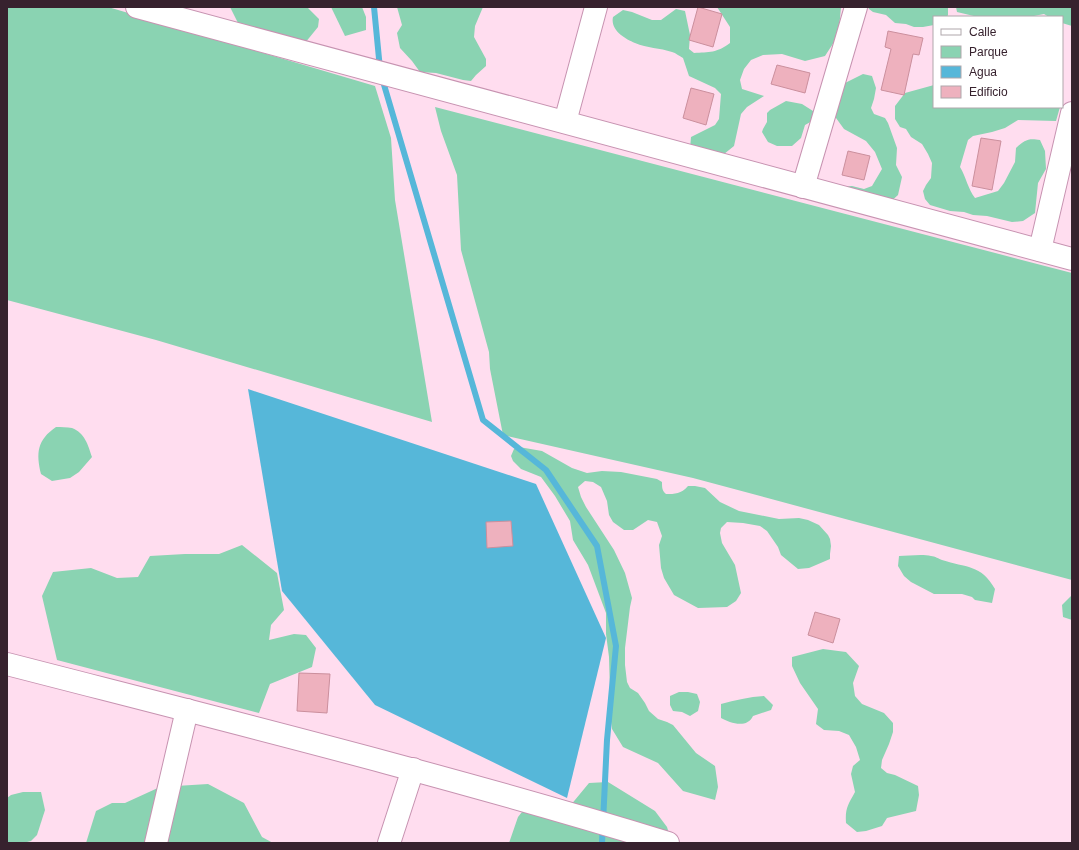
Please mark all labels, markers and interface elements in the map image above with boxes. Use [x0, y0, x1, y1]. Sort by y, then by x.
legend [933, 16, 1063, 108]
text: Calle [969, 25, 997, 39]
text: Parque [969, 45, 1008, 59]
text: Agua [969, 65, 997, 79]
text: Edificio [969, 85, 1008, 99]

